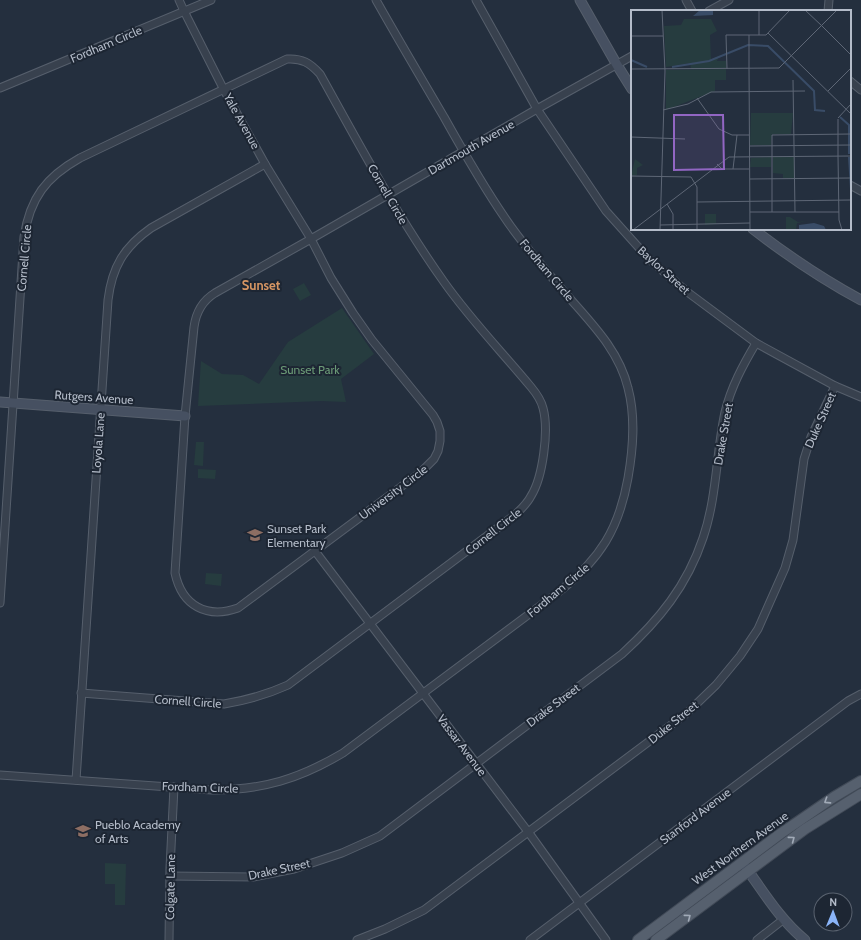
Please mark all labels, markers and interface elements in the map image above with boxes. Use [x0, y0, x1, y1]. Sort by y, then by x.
inset map [631, 10, 851, 230]
street label: Fordham Circle [68, 22, 144, 66]
street label: Yale Avenue [220, 90, 263, 152]
street label: Dartmouth Avenue [425, 116, 517, 178]
street label: Cornell Circle [365, 161, 411, 227]
street label: Cornell Circle [14, 224, 34, 292]
street label: Fordham Circle [517, 236, 577, 304]
street label: Baylor Street [635, 243, 693, 297]
district label: Sunset [242, 277, 281, 293]
park label: Sunset Park [280, 362, 340, 377]
street label: Rutgers Avenue [54, 387, 134, 407]
street label: Duke Street [801, 390, 839, 450]
street label: Drake Street [710, 402, 736, 466]
street label: Loyola Lane [88, 412, 108, 474]
street label: University Circle [356, 461, 430, 523]
street label: Cornell Circle [462, 504, 524, 558]
place label: Sunset Park Elementary [267, 521, 327, 550]
school or university icon: Sunset Park Elementary [246, 526, 264, 544]
street label: Fordham Circle [524, 560, 592, 620]
street label: Drake Street [523, 680, 583, 730]
street label: Cornell Circle [154, 691, 222, 711]
street label: Duke Street [645, 697, 701, 747]
street label: Vassar Avenue [434, 711, 490, 779]
street label: Fordham Circle [162, 778, 238, 796]
street label: Stanford Avenue [657, 784, 733, 848]
one-way arrow [825, 796, 832, 803]
street label: West Northern Avenue [689, 808, 791, 888]
place label: Pueblo Academy of Arts [95, 817, 181, 846]
school or university icon: Pueblo Academy of Arts [74, 822, 92, 840]
one-way arrow [787, 837, 794, 844]
street label: Colgate Lane [162, 854, 178, 920]
street label: Drake Street [247, 855, 311, 883]
north arrow [813, 892, 853, 932]
text: N [829, 895, 837, 909]
one-way arrow [683, 914, 690, 921]

